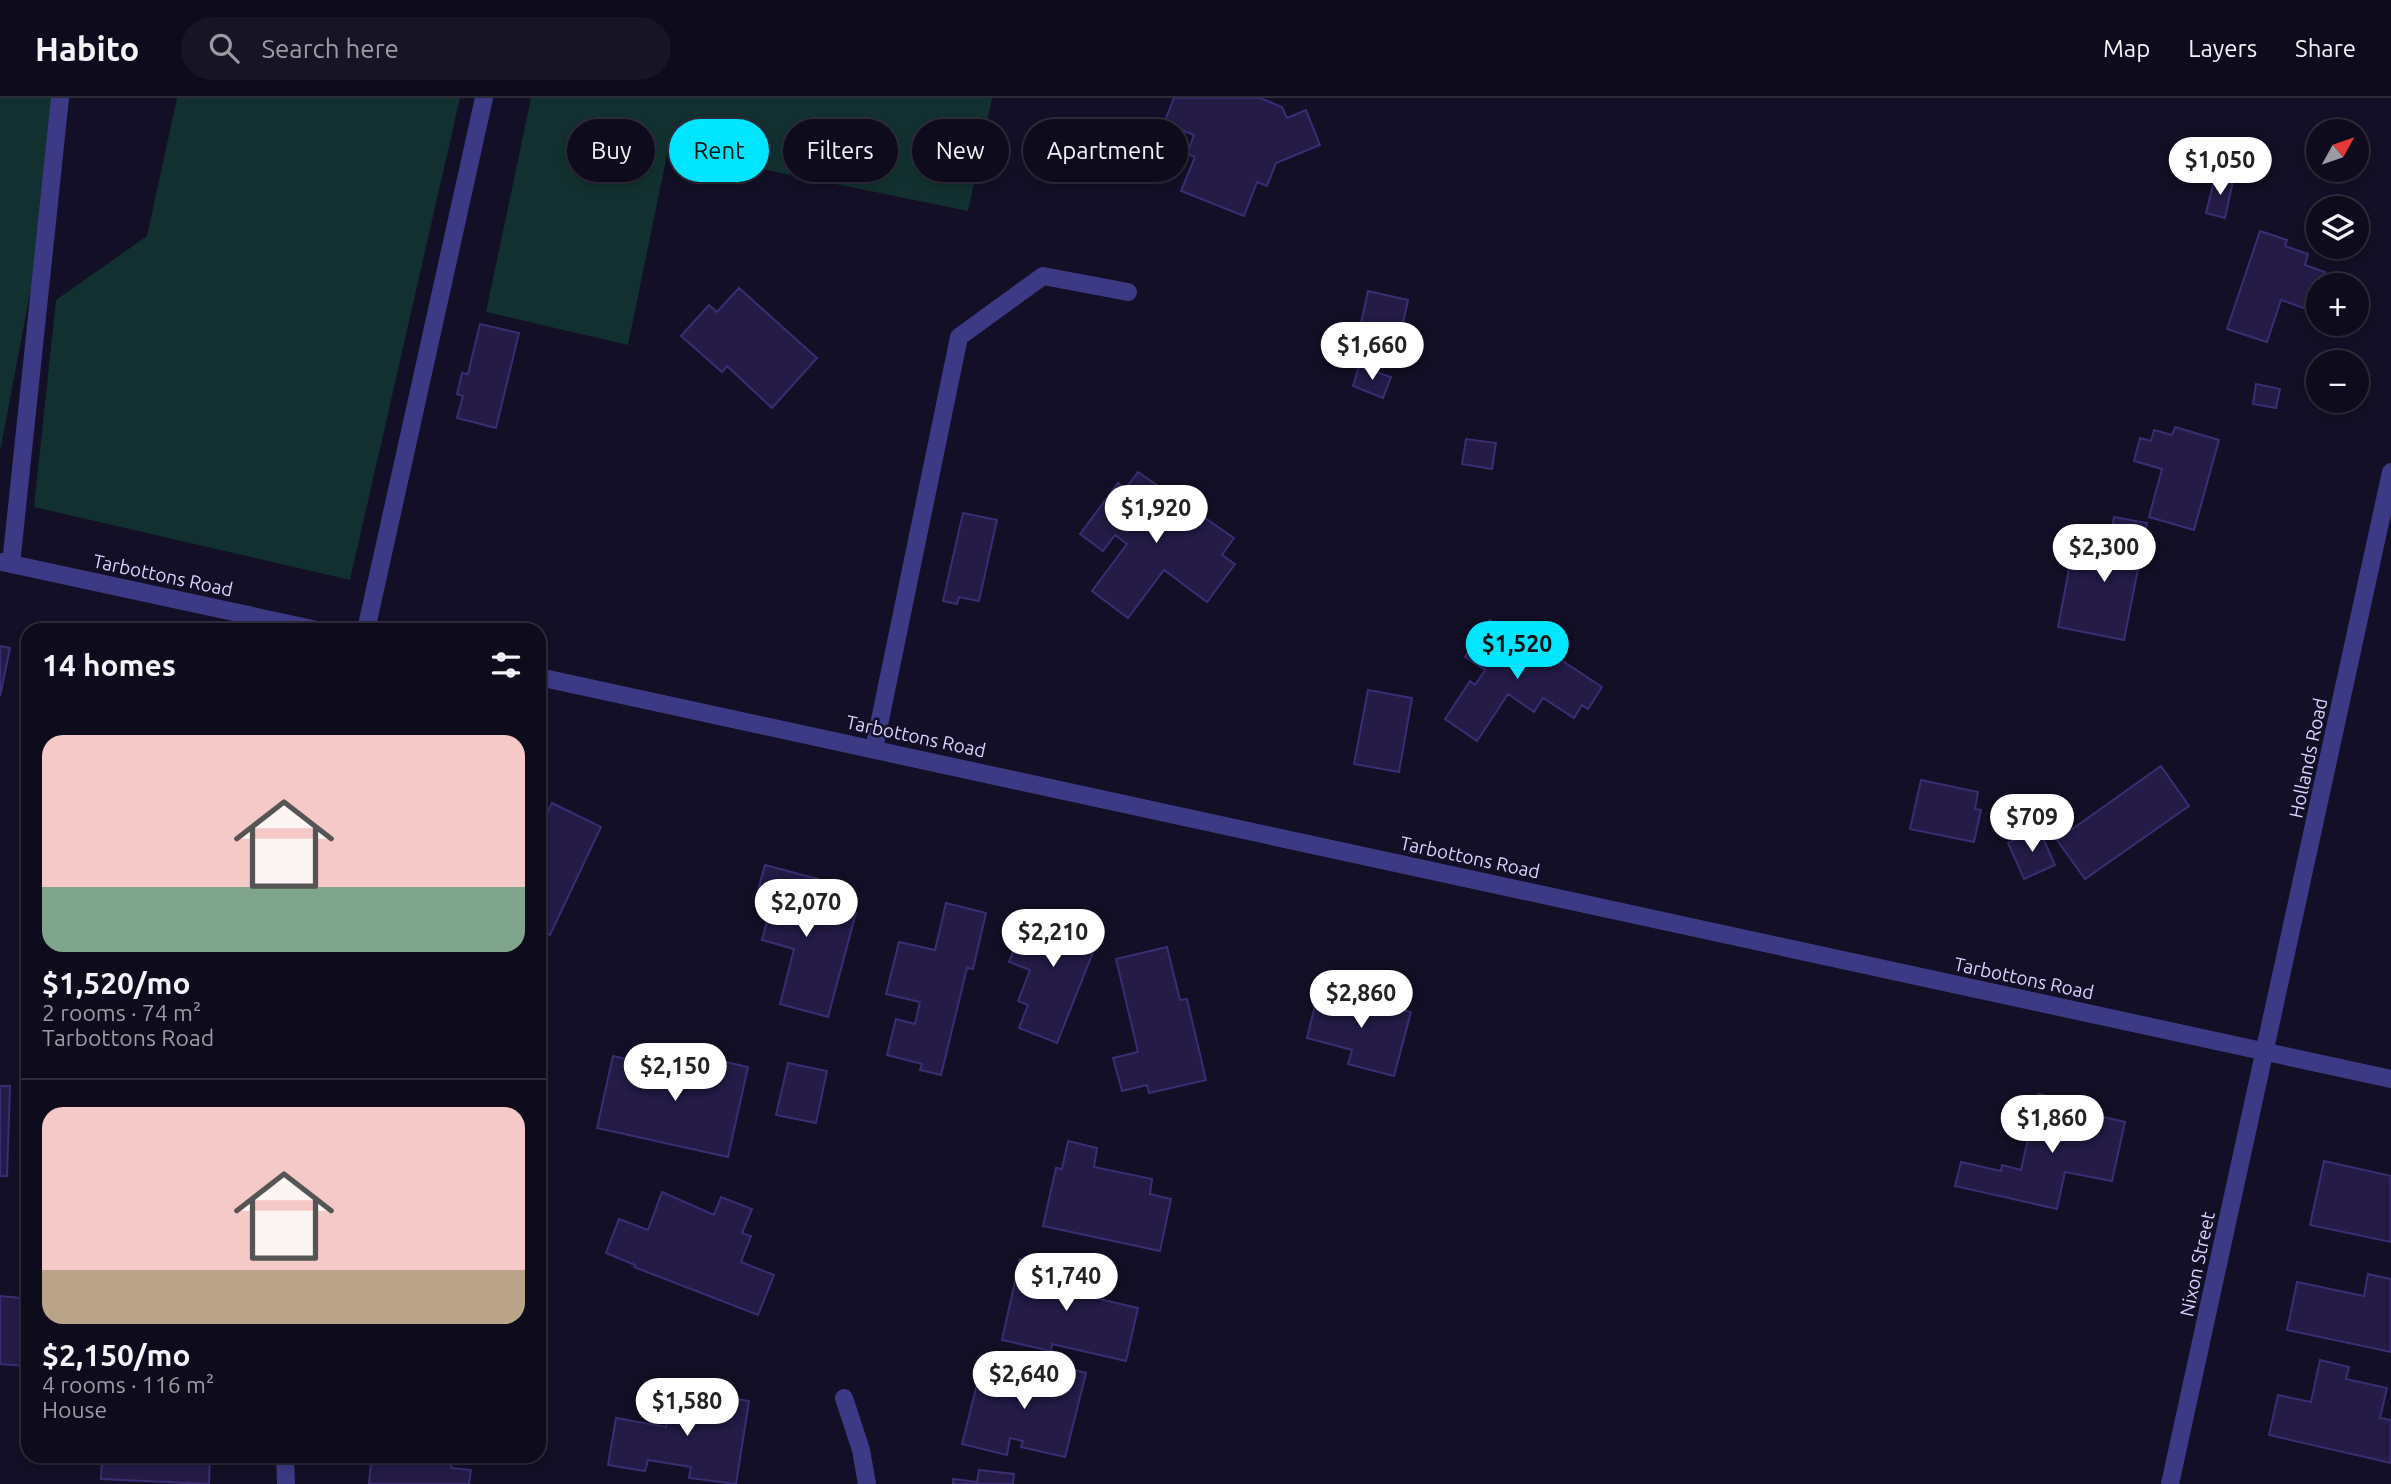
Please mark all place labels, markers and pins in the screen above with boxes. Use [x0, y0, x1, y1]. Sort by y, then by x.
pin: $1,050 [2163, 138, 2277, 197]
pin: $1,660 [1315, 322, 1429, 382]
pin: $1,920 [1099, 486, 1213, 545]
pin: $2,300 [2047, 524, 2161, 584]
pin: $1,520 [1460, 622, 1574, 681]
pin: $709 [1991, 794, 2073, 854]
pin: $2,070 [749, 880, 863, 939]
pin: $2,210 [996, 910, 1110, 969]
pin: $2,860 [1304, 970, 1418, 1030]
pin: $2,150 [618, 1044, 732, 1103]
pin: $1,860 [1995, 1096, 2109, 1155]
pin: $1,740 [1009, 1254, 1123, 1313]
pin: $2,640 [967, 1352, 1081, 1411]
pin: $1,580 [630, 1378, 744, 1438]

